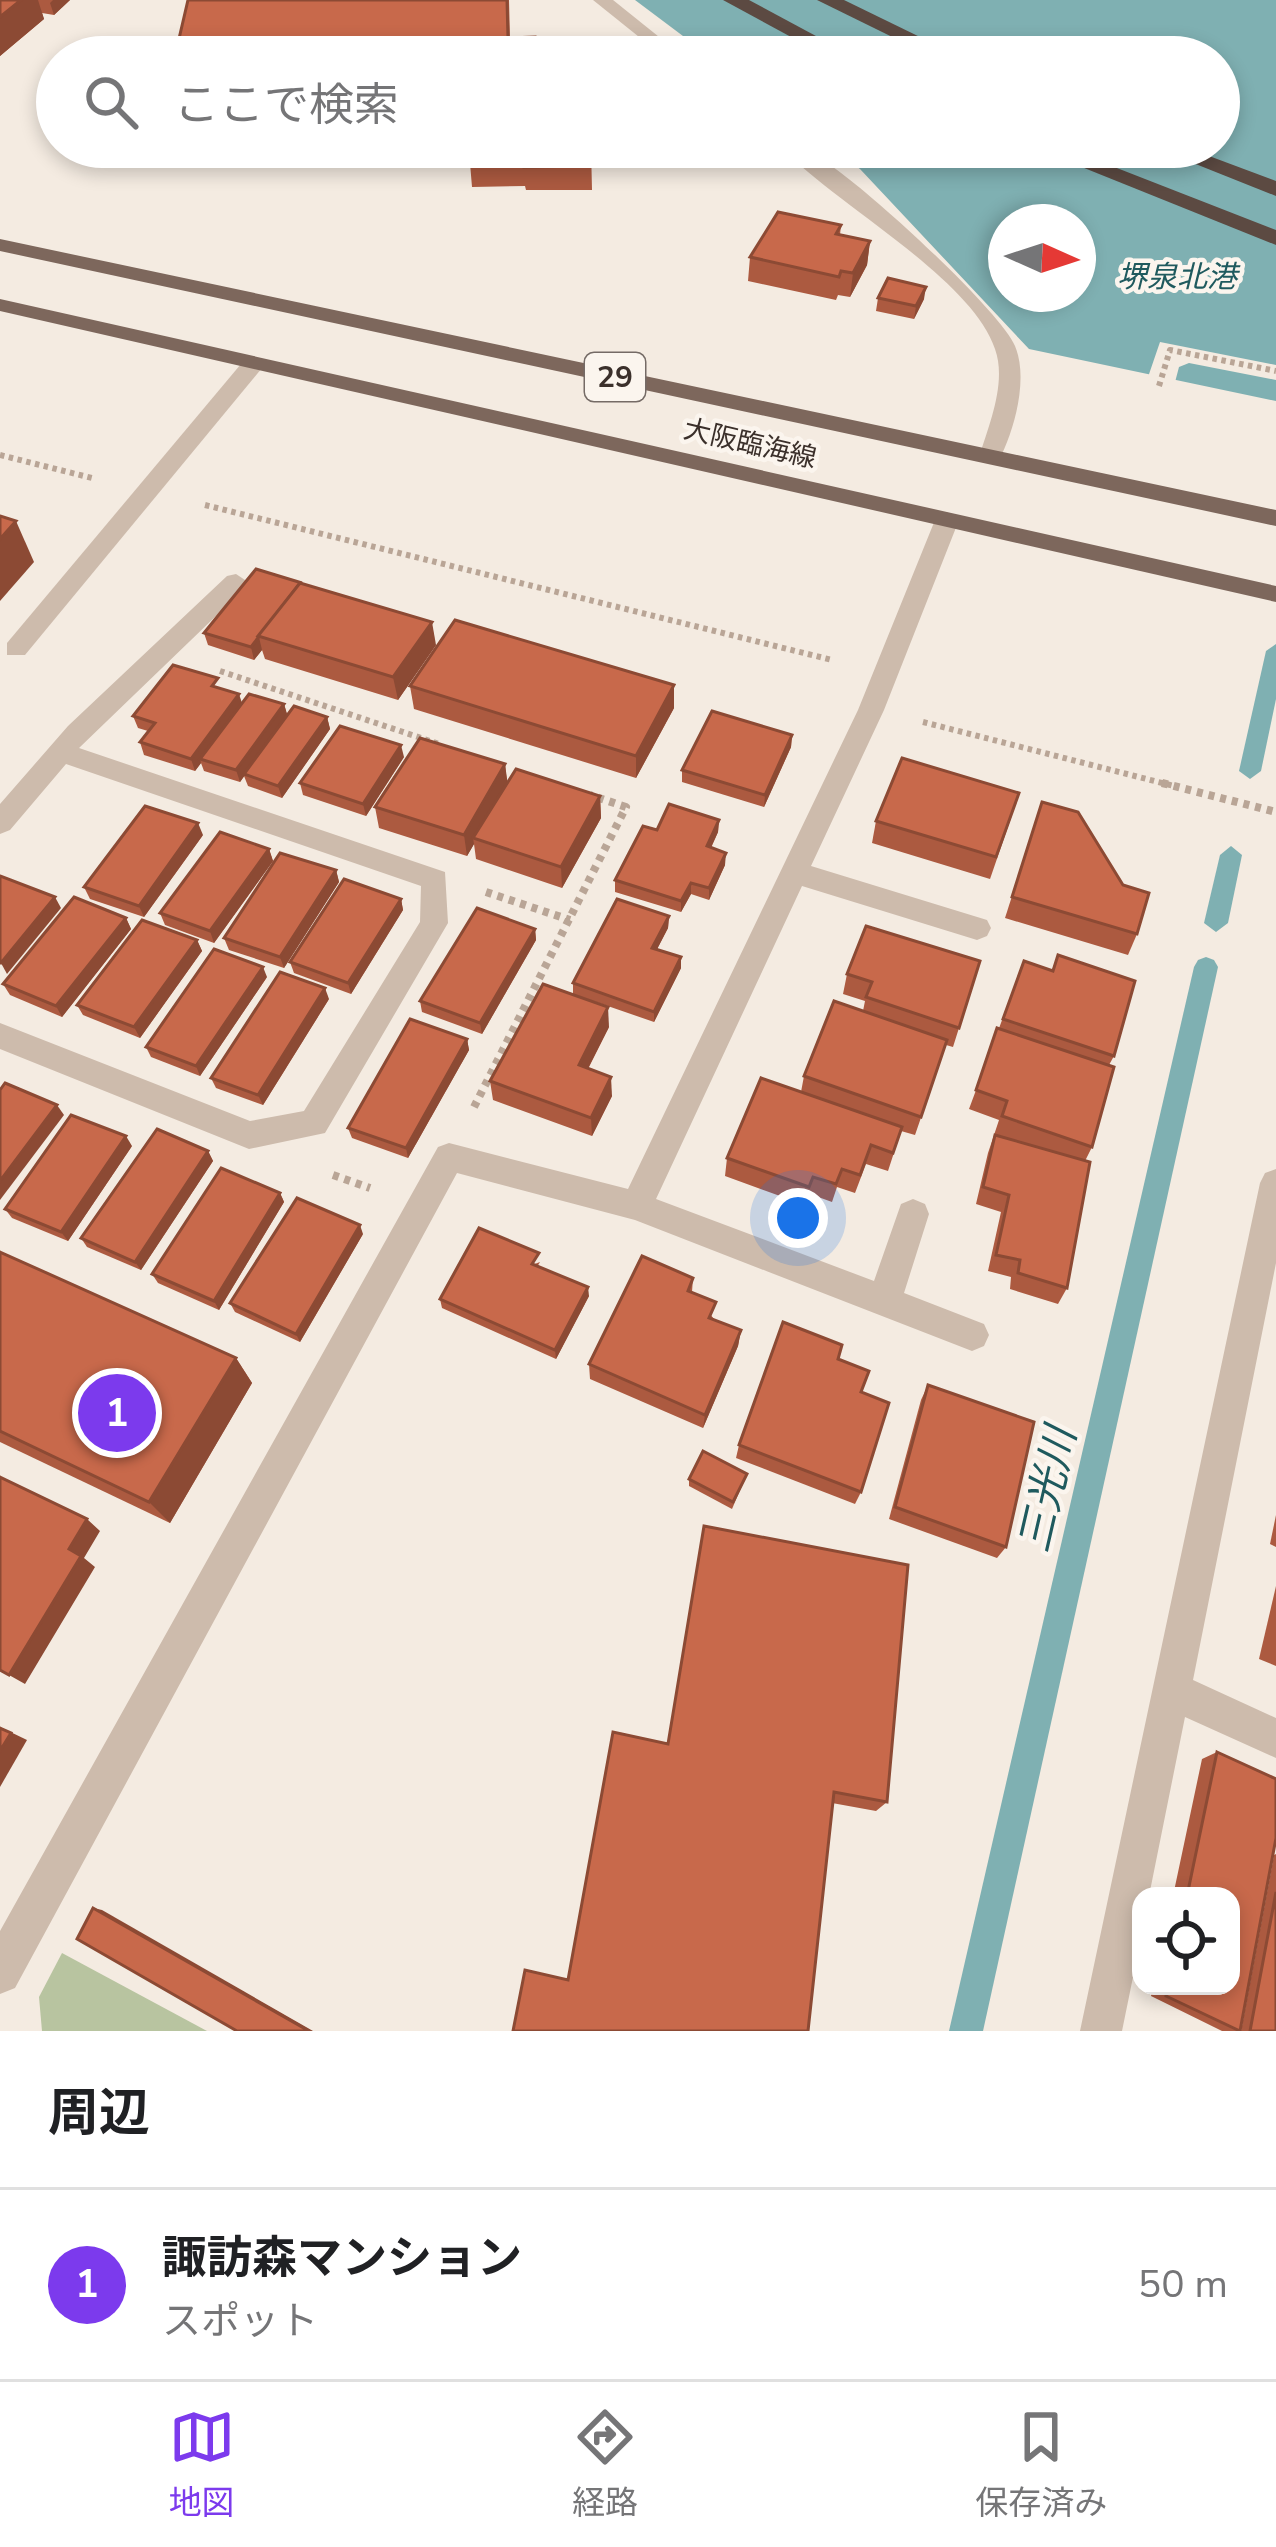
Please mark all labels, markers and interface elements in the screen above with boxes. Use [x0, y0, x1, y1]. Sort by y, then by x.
search box [36, 36, 1240, 168]
icon: search [78, 69, 144, 135]
text: ここで検索 [174, 75, 399, 136]
north arrow [988, 204, 1096, 312]
water label: 堺泉北港 [1117, 257, 1241, 298]
road number: 29 [585, 353, 645, 401]
street label: 大阪臨海線 [680, 411, 820, 477]
your location [768, 1188, 828, 1248]
pin: 1 [78, 1368, 156, 1458]
water label: 三光川 [1006, 1418, 1091, 1558]
map controls [1132, 1887, 1240, 1995]
button: locate [1132, 1887, 1240, 1995]
text: 周辺 [48, 2078, 150, 2148]
text: 諏訪森マンション [162, 2228, 522, 2289]
text: 1 [75, 2258, 99, 2311]
text: 50 m [1138, 2258, 1228, 2311]
text: スポット [162, 2295, 318, 2348]
tab: 地図 [169, 2404, 235, 2526]
tab: 経路 [572, 2404, 638, 2526]
tab: 保存済み [975, 2404, 1107, 2526]

